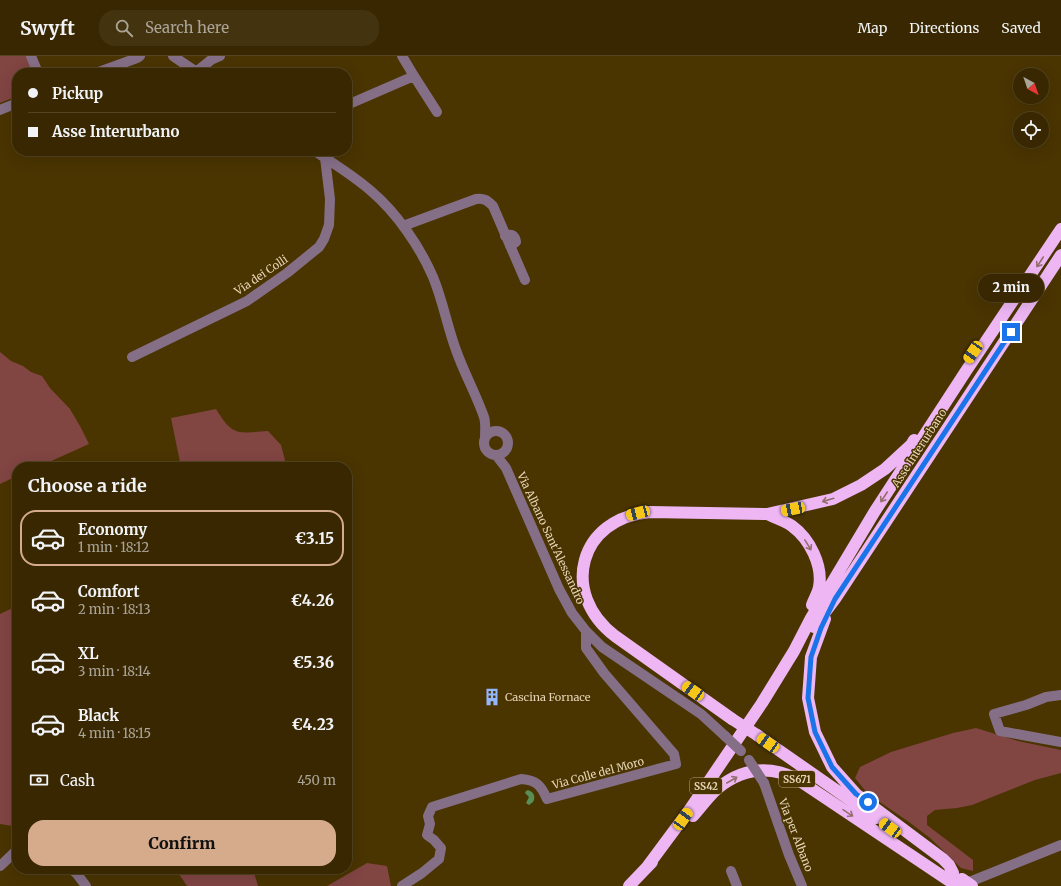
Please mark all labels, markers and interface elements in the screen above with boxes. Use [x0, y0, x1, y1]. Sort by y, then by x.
search box [99, 10, 379, 46]
text: Swyft [20, 16, 75, 40]
icon: search [113, 17, 135, 39]
text: Search here [145, 18, 229, 37]
text: Map [857, 19, 887, 37]
text: Directions [909, 19, 979, 37]
text: Saved [1001, 19, 1041, 37]
north arrow [1013, 68, 1049, 104]
map controls [1013, 68, 1049, 148]
text: Pickup [52, 84, 103, 103]
button: locate [1013, 112, 1049, 148]
text: Asse Interurbano [52, 122, 179, 141]
street label: Via dei Colli [231, 252, 291, 299]
one-way arrow [1035, 256, 1044, 267]
callout: 2 min [978, 274, 1044, 302]
text: 2 min [992, 279, 1030, 296]
route end [1002, 323, 1020, 341]
car [961, 339, 985, 365]
street label: Asse Interurbano [888, 406, 950, 491]
street label: Via Albano Sant'Alessandro [514, 469, 588, 607]
text: Choose a ride [28, 474, 147, 497]
one-way arrow [880, 492, 888, 503]
one-way arrow [822, 497, 835, 504]
car [780, 501, 806, 517]
car [625, 504, 651, 522]
icon: car [30, 520, 66, 556]
text: Economy [78, 520, 147, 539]
text: €3.15 [295, 529, 334, 548]
text: 1 min · 18:12 [78, 539, 149, 556]
one-way arrow [804, 539, 813, 550]
icon: car [30, 582, 66, 618]
text: Comfort [78, 582, 139, 601]
text: €4.26 [291, 591, 334, 610]
text: 2 min · 18:13 [78, 601, 151, 618]
icon: car [30, 644, 66, 680]
text: XL [78, 644, 99, 663]
text: €5.36 [293, 653, 334, 672]
text: 3 min · 18:14 [78, 663, 151, 680]
car [680, 679, 706, 703]
building icon: Cascina Fornace [482, 687, 502, 707]
place label: Cascina Fornace [505, 690, 591, 704]
icon: car [30, 706, 66, 742]
text: Black [78, 706, 119, 725]
text: €4.23 [292, 715, 334, 734]
text: 4 min · 18:15 [78, 725, 151, 742]
car [755, 731, 781, 755]
street label: Via Colle del Moro [550, 754, 646, 792]
icon: cash [28, 769, 50, 791]
text: Cash [60, 771, 95, 790]
road number: SS671 [779, 771, 815, 787]
text: 450 m [297, 772, 336, 789]
one-way arrow [726, 775, 738, 783]
road number: SS42 [690, 778, 722, 794]
route start [859, 793, 877, 811]
street label: Via per Albano [775, 796, 817, 874]
car [671, 806, 695, 832]
one-way arrow [843, 809, 854, 817]
car [877, 816, 903, 840]
button: Confirm [28, 820, 336, 866]

